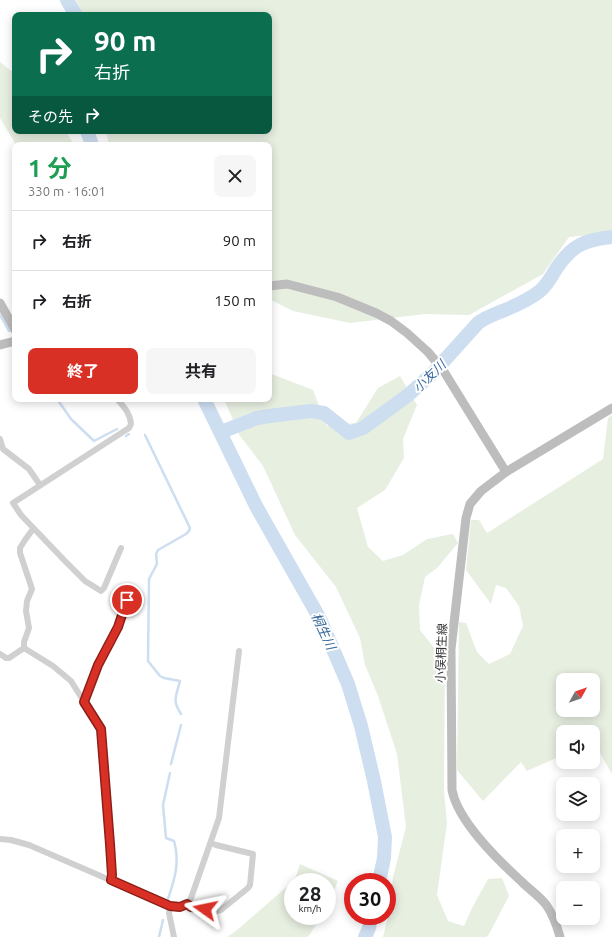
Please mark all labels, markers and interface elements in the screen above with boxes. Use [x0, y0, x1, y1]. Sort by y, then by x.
text: 90 m [94, 25, 156, 56]
icon: right [28, 28, 80, 80]
text: 右折 [94, 62, 130, 82]
icon: right [81, 104, 103, 126]
text: その先 [28, 108, 73, 125]
text: 1 分 [28, 155, 71, 182]
button: close [214, 155, 256, 197]
text: 330 m · 16:01 [28, 184, 106, 198]
icon: right [28, 230, 50, 252]
text: 90 m [223, 232, 256, 249]
text: 右折 [62, 233, 92, 250]
icon: right [28, 290, 50, 312]
text: 150 m [214, 292, 256, 309]
text: 右折 [62, 293, 92, 310]
button: 終了 [28, 348, 138, 394]
button: 共有 [146, 348, 256, 394]
water label: 小友川 [410, 356, 449, 395]
pin [110, 583, 144, 617]
icon: arrive [116, 589, 138, 611]
water label: 桐生川 [309, 610, 339, 653]
street label: 小俣桐生線 [433, 623, 449, 683]
north arrow [556, 673, 600, 717]
map controls [556, 673, 600, 925]
button: sound [556, 725, 600, 769]
button: layers [556, 777, 600, 821]
button: + [556, 829, 600, 873]
speed limit sign: 30 [344, 873, 396, 925]
button: − [556, 881, 600, 925]
text: 28 [299, 882, 321, 905]
position arrow [184, 888, 226, 930]
text: km/h [298, 903, 322, 914]

